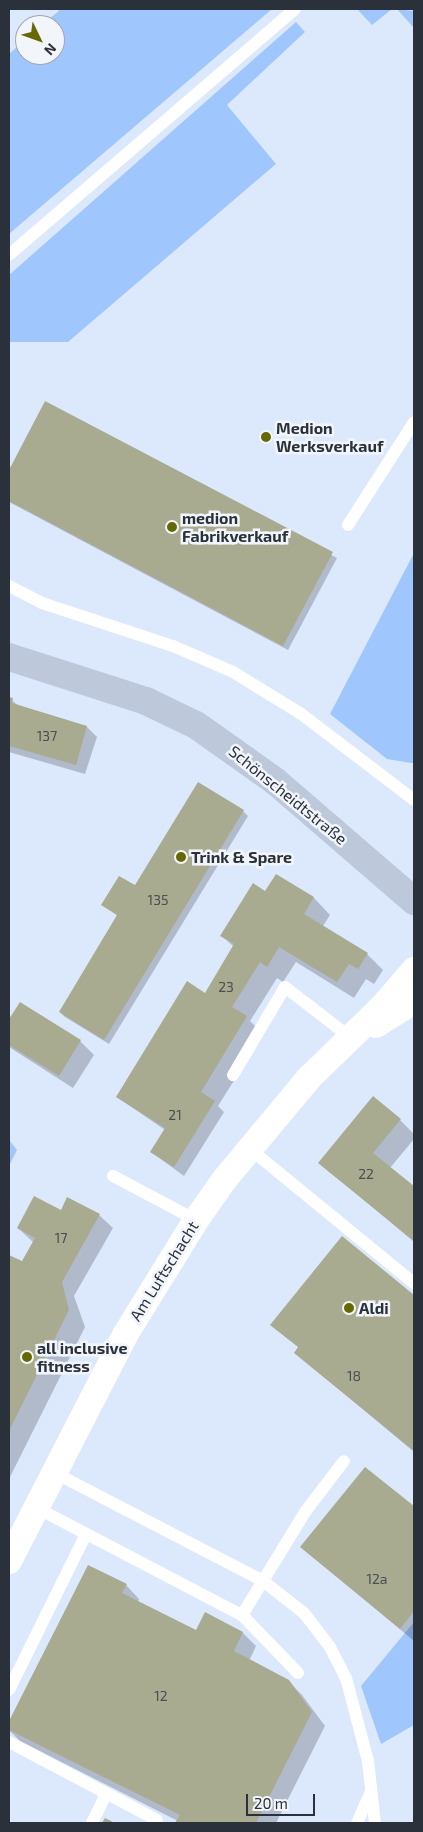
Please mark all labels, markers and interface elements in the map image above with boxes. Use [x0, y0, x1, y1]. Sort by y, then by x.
north arrow [15, 15, 65, 65]
text: N [41, 40, 60, 59]
place label: Medion Werksverkauf [276, 418, 383, 456]
marker: Medion Werksverkauf [260, 431, 272, 443]
place label: medion Fabrikverkauf [182, 508, 288, 546]
marker: medion Fabrikverkauf [166, 521, 178, 533]
house number: 137 [37, 728, 57, 744]
street label: Schönscheidtstraße [225, 741, 351, 849]
place label: Trink & Spare [191, 847, 292, 867]
marker: Trink & Spare [175, 851, 187, 863]
house number: 135 [148, 892, 168, 908]
house number: 23 [218, 979, 234, 995]
house number: 21 [168, 1107, 182, 1123]
house number: 22 [358, 1166, 374, 1182]
street label: Am Luftschacht [126, 1217, 202, 1325]
house number: 17 [55, 1230, 67, 1246]
place label: Aldi [359, 1298, 389, 1318]
marker: Aldi [343, 1302, 355, 1314]
place label: all inclusive fitness [37, 1338, 128, 1376]
marker: all inclusive fitness [21, 1351, 33, 1363]
house number: 18 [347, 1368, 361, 1384]
house number: 12a [366, 1571, 388, 1587]
house number: 12 [154, 1688, 168, 1704]
scale bar [248, 1784, 317, 1816]
text: 20 m [254, 1794, 288, 1812]

